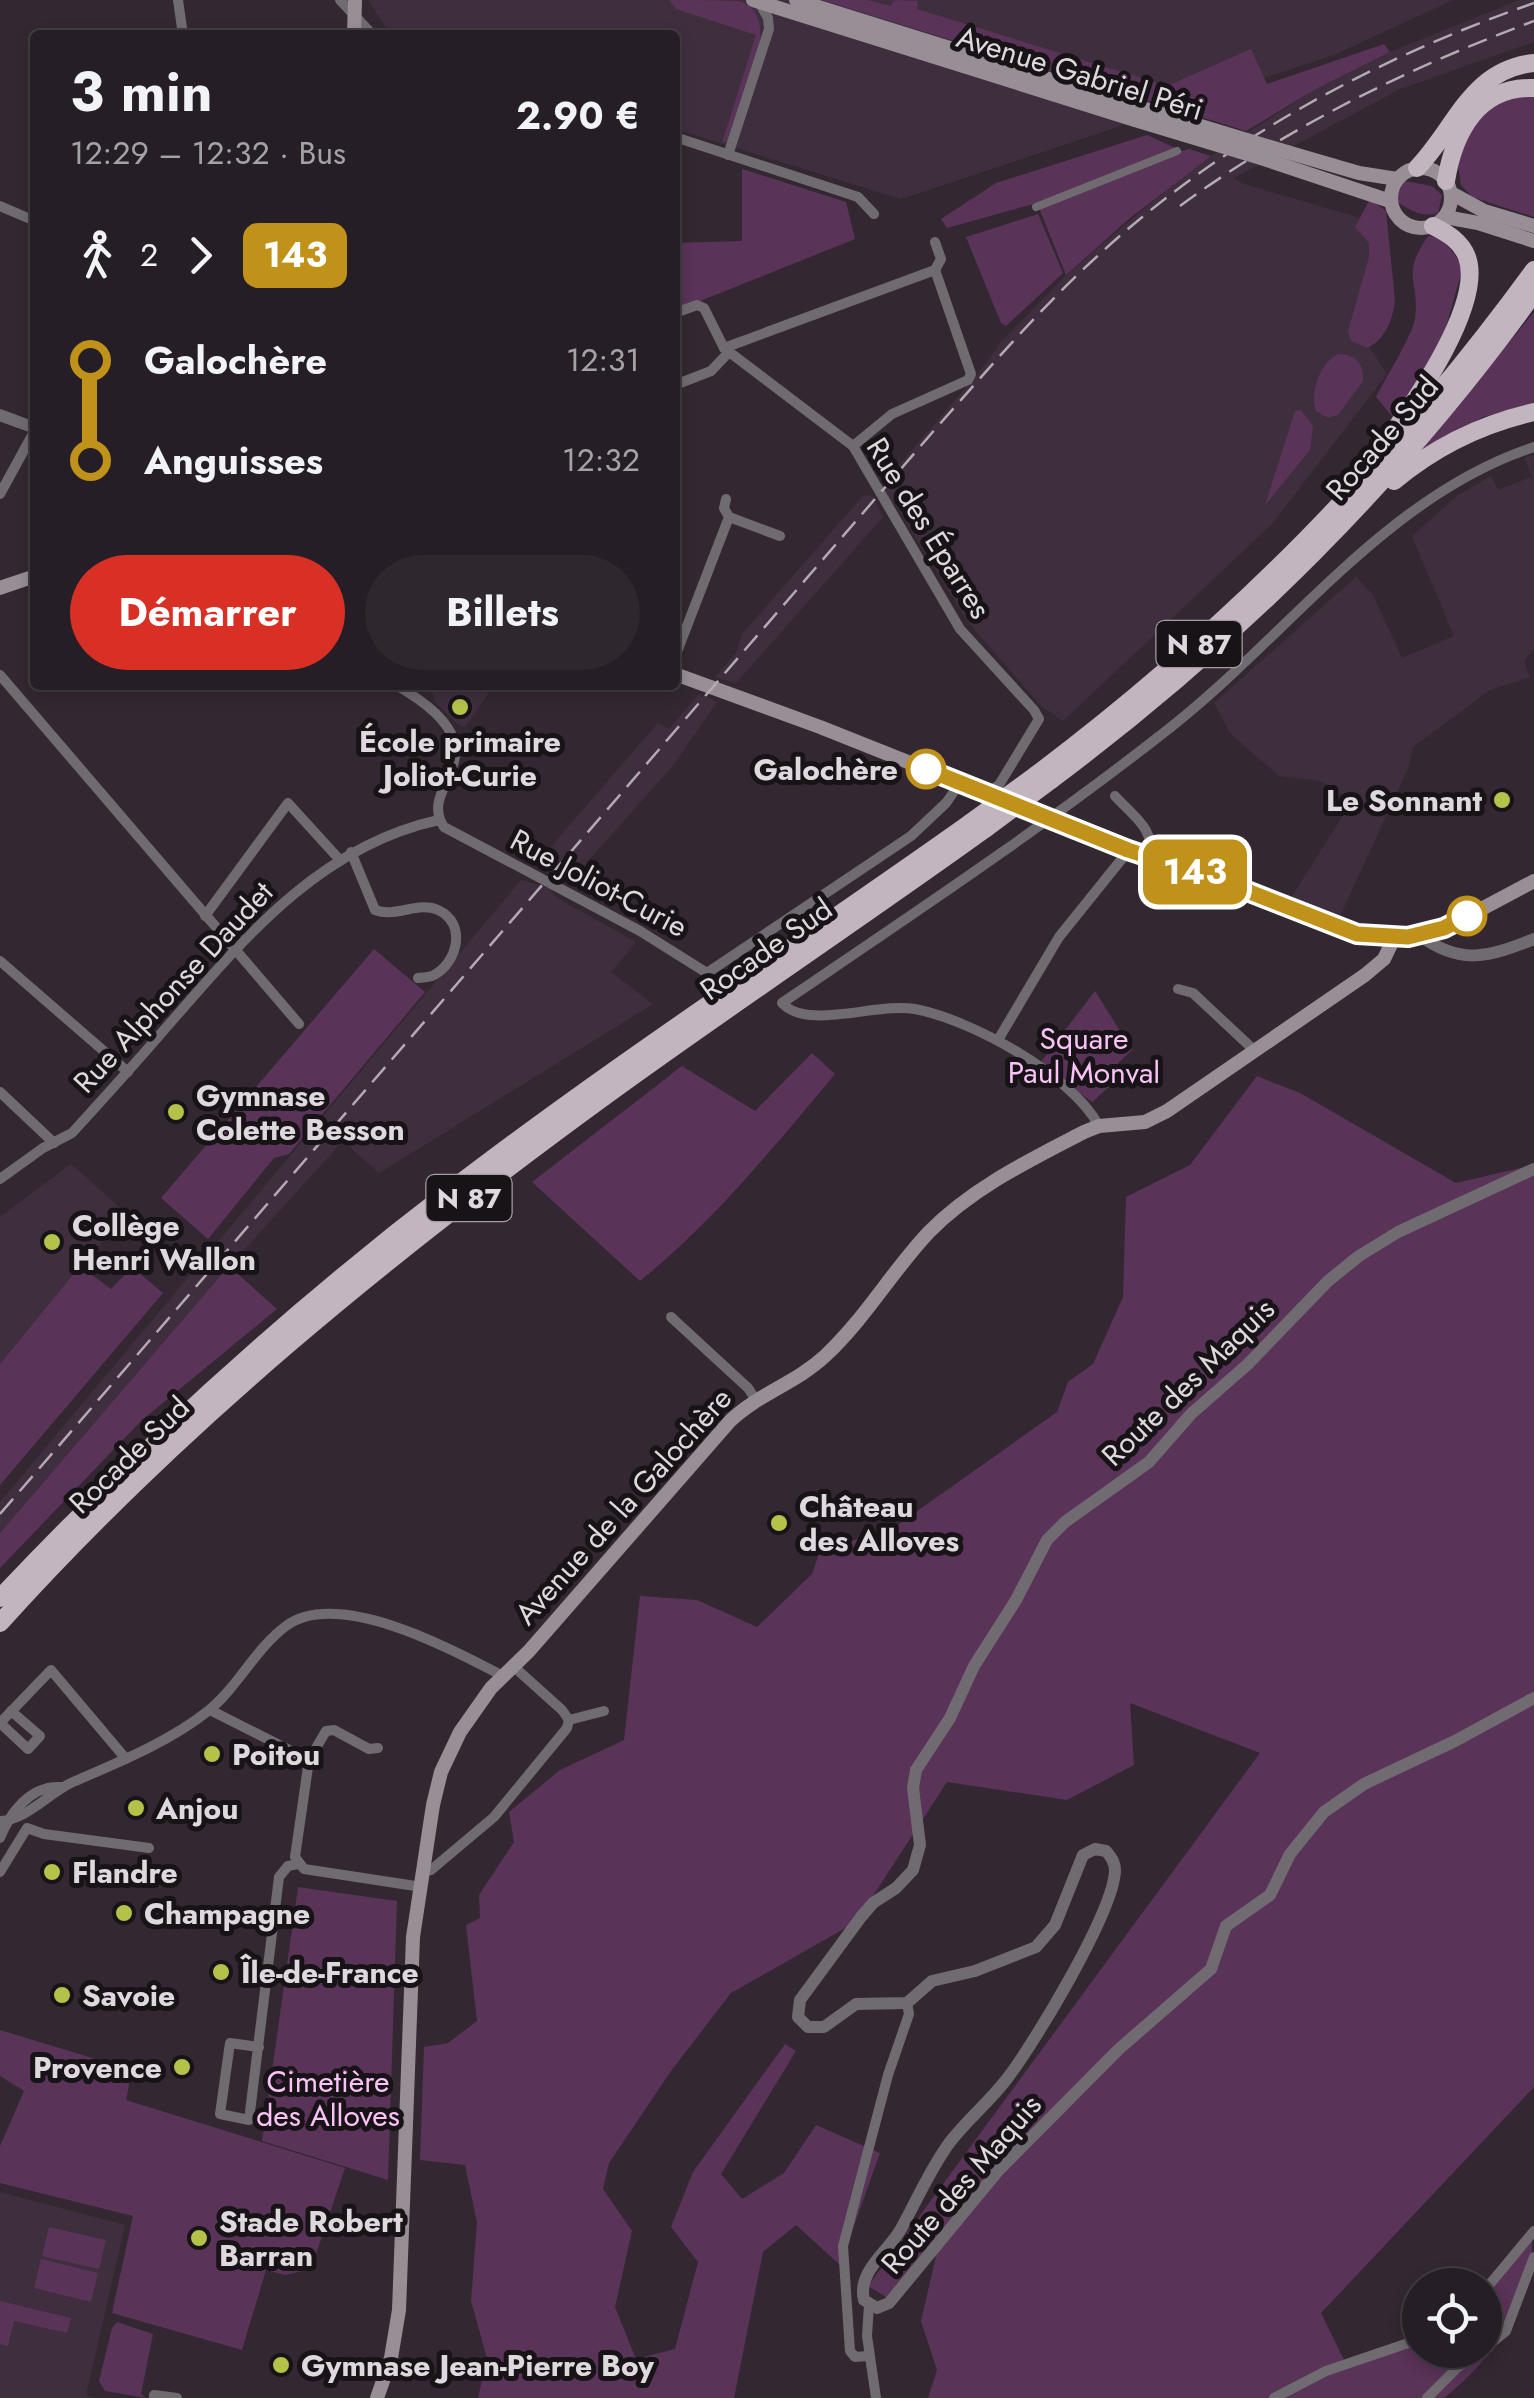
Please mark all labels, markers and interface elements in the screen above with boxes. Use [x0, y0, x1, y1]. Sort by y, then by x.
street label: Avenue Gabriel Péri [951, 15, 1209, 131]
text: 3 min [70, 52, 213, 132]
text: 2.90 € [516, 88, 640, 143]
text: 12:29 – 12:32 · Bus [70, 130, 346, 176]
icon: walk [70, 228, 125, 283]
icon: forward [173, 228, 228, 283]
text: 143 [263, 230, 327, 280]
text: 2 [140, 232, 158, 278]
text: Galochère [144, 333, 327, 388]
text: 12:31 [566, 337, 640, 383]
street label: Rocade Sud [1316, 366, 1448, 510]
street label: Rue des Éparres [856, 429, 1002, 627]
text: Anguisses [144, 433, 323, 488]
text: 12:32 [562, 437, 640, 483]
button: Démarrer [70, 555, 345, 670]
button: Billets [365, 555, 640, 670]
road number: N 87 [1156, 621, 1242, 667]
marker: École primaire Joliot-Curie [449, 696, 471, 718]
place label: École primaire Joliot-Curie [359, 720, 561, 797]
place label: Galochère [753, 748, 898, 791]
marker: Galochère [907, 750, 945, 788]
place label: Le Sonnant [1326, 779, 1482, 822]
marker: Le Sonnant [1491, 789, 1513, 811]
street label: Rue Joliot-Curie [503, 818, 695, 948]
line badge: 143 [1138, 840, 1252, 904]
text: 143 [1163, 847, 1227, 897]
street label: Rue Alphonse Daudet [63, 871, 283, 1102]
street label: Rocade Sud [691, 888, 841, 1010]
unlabelled marker [1448, 897, 1486, 935]
park label: Square Paul Monval [1008, 1017, 1160, 1094]
place label: Gymnase Colette Besson [196, 1074, 405, 1151]
marker: Gymnase Colette Besson [165, 1101, 187, 1123]
road number: N 87 [426, 1175, 512, 1221]
place label: Collège Henri Wallon [72, 1204, 256, 1281]
marker: Collège Henri Wallon [41, 1231, 63, 1253]
street label: Route des Maquis [1092, 1288, 1284, 1476]
street label: Avenue de la Galochère [505, 1378, 741, 1634]
street label: Rocade Sud [59, 1386, 199, 1524]
place label: Château des Alloves [799, 1485, 959, 1562]
marker: Château des Alloves [768, 1512, 790, 1534]
place label: Poitou [232, 1733, 320, 1776]
marker: Poitou [201, 1743, 223, 1765]
place label: Anjou [155, 1787, 238, 1830]
marker: Anjou [125, 1797, 147, 1819]
place label: Flandre [72, 1851, 178, 1894]
marker: Flandre [41, 1861, 63, 1883]
place label: Champagne [144, 1892, 310, 1935]
marker: Champagne [113, 1902, 135, 1924]
place label: Île-de-France [239, 1951, 419, 1994]
marker: Île-de-France [210, 1961, 232, 1983]
place label: Savoie [82, 1974, 175, 2017]
marker: Savoie [51, 1984, 73, 2006]
place label: Provence [33, 2046, 162, 2089]
marker: Provence [171, 2056, 193, 2078]
park label: Cimetière des Alloves [256, 2060, 400, 2137]
street label: Route des Maquis [871, 2085, 1051, 2283]
place label: Stade Robert Barran [219, 2200, 403, 2277]
marker: Stade Robert Barran [188, 2227, 210, 2249]
map controls [1402, 2268, 1502, 2368]
button: locate [1402, 2268, 1502, 2368]
place label: Gymnase Jean-Pierre Boy [301, 2344, 654, 2387]
marker: Gymnase Jean-Pierre Boy [270, 2354, 292, 2376]

